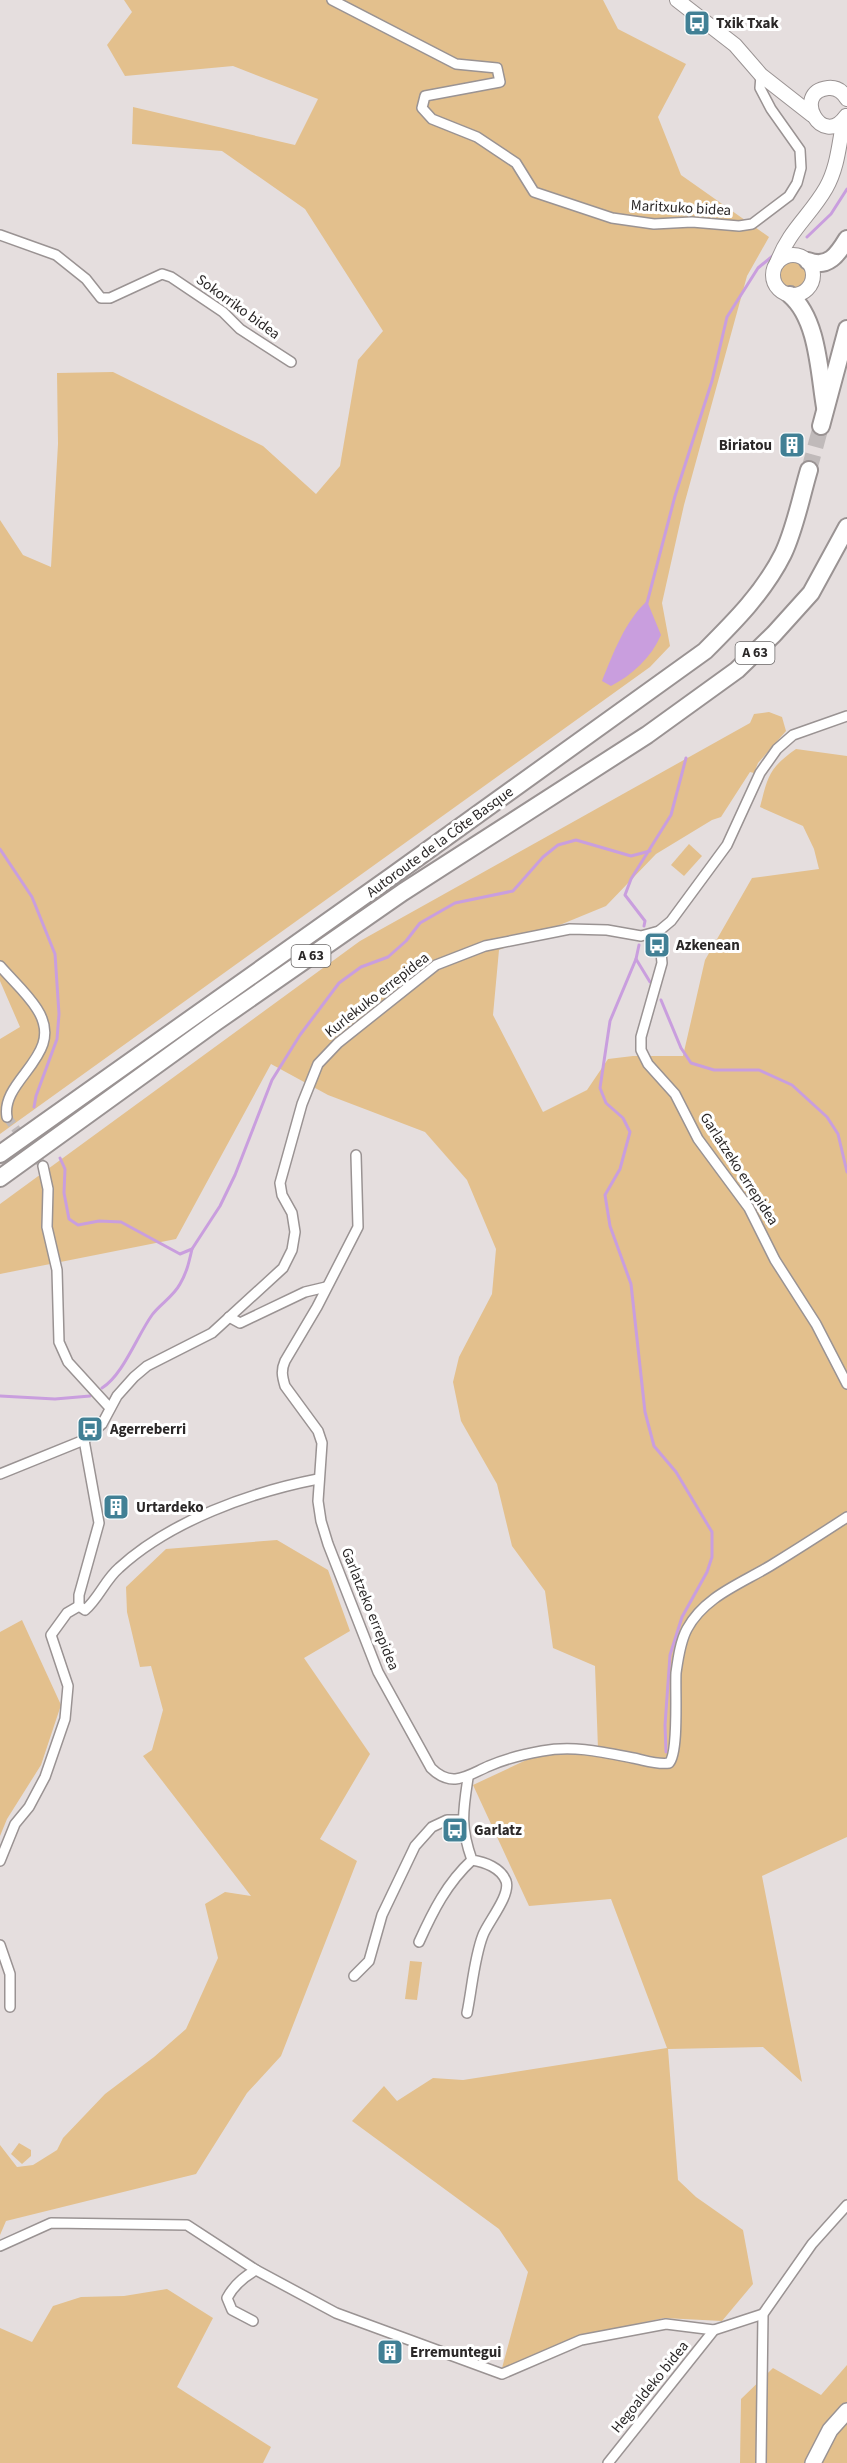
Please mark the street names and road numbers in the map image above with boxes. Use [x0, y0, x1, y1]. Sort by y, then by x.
street label: Maritxuko bidea [630, 195, 732, 221]
street label: Sokorriko bidea [192, 269, 284, 345]
road number: A 63 [736, 642, 774, 664]
street label: Autoroute de la Côte Basque [362, 781, 518, 903]
road number: A 63 [292, 945, 330, 967]
street label: Kurlekuko errepidea [320, 948, 434, 1042]
street label: Garlatzeko errepidea [695, 1109, 783, 1229]
street label: Garlatzeko errepidea [336, 1545, 404, 1673]
street label: Hegoaldeko bidea [606, 2337, 694, 2437]

